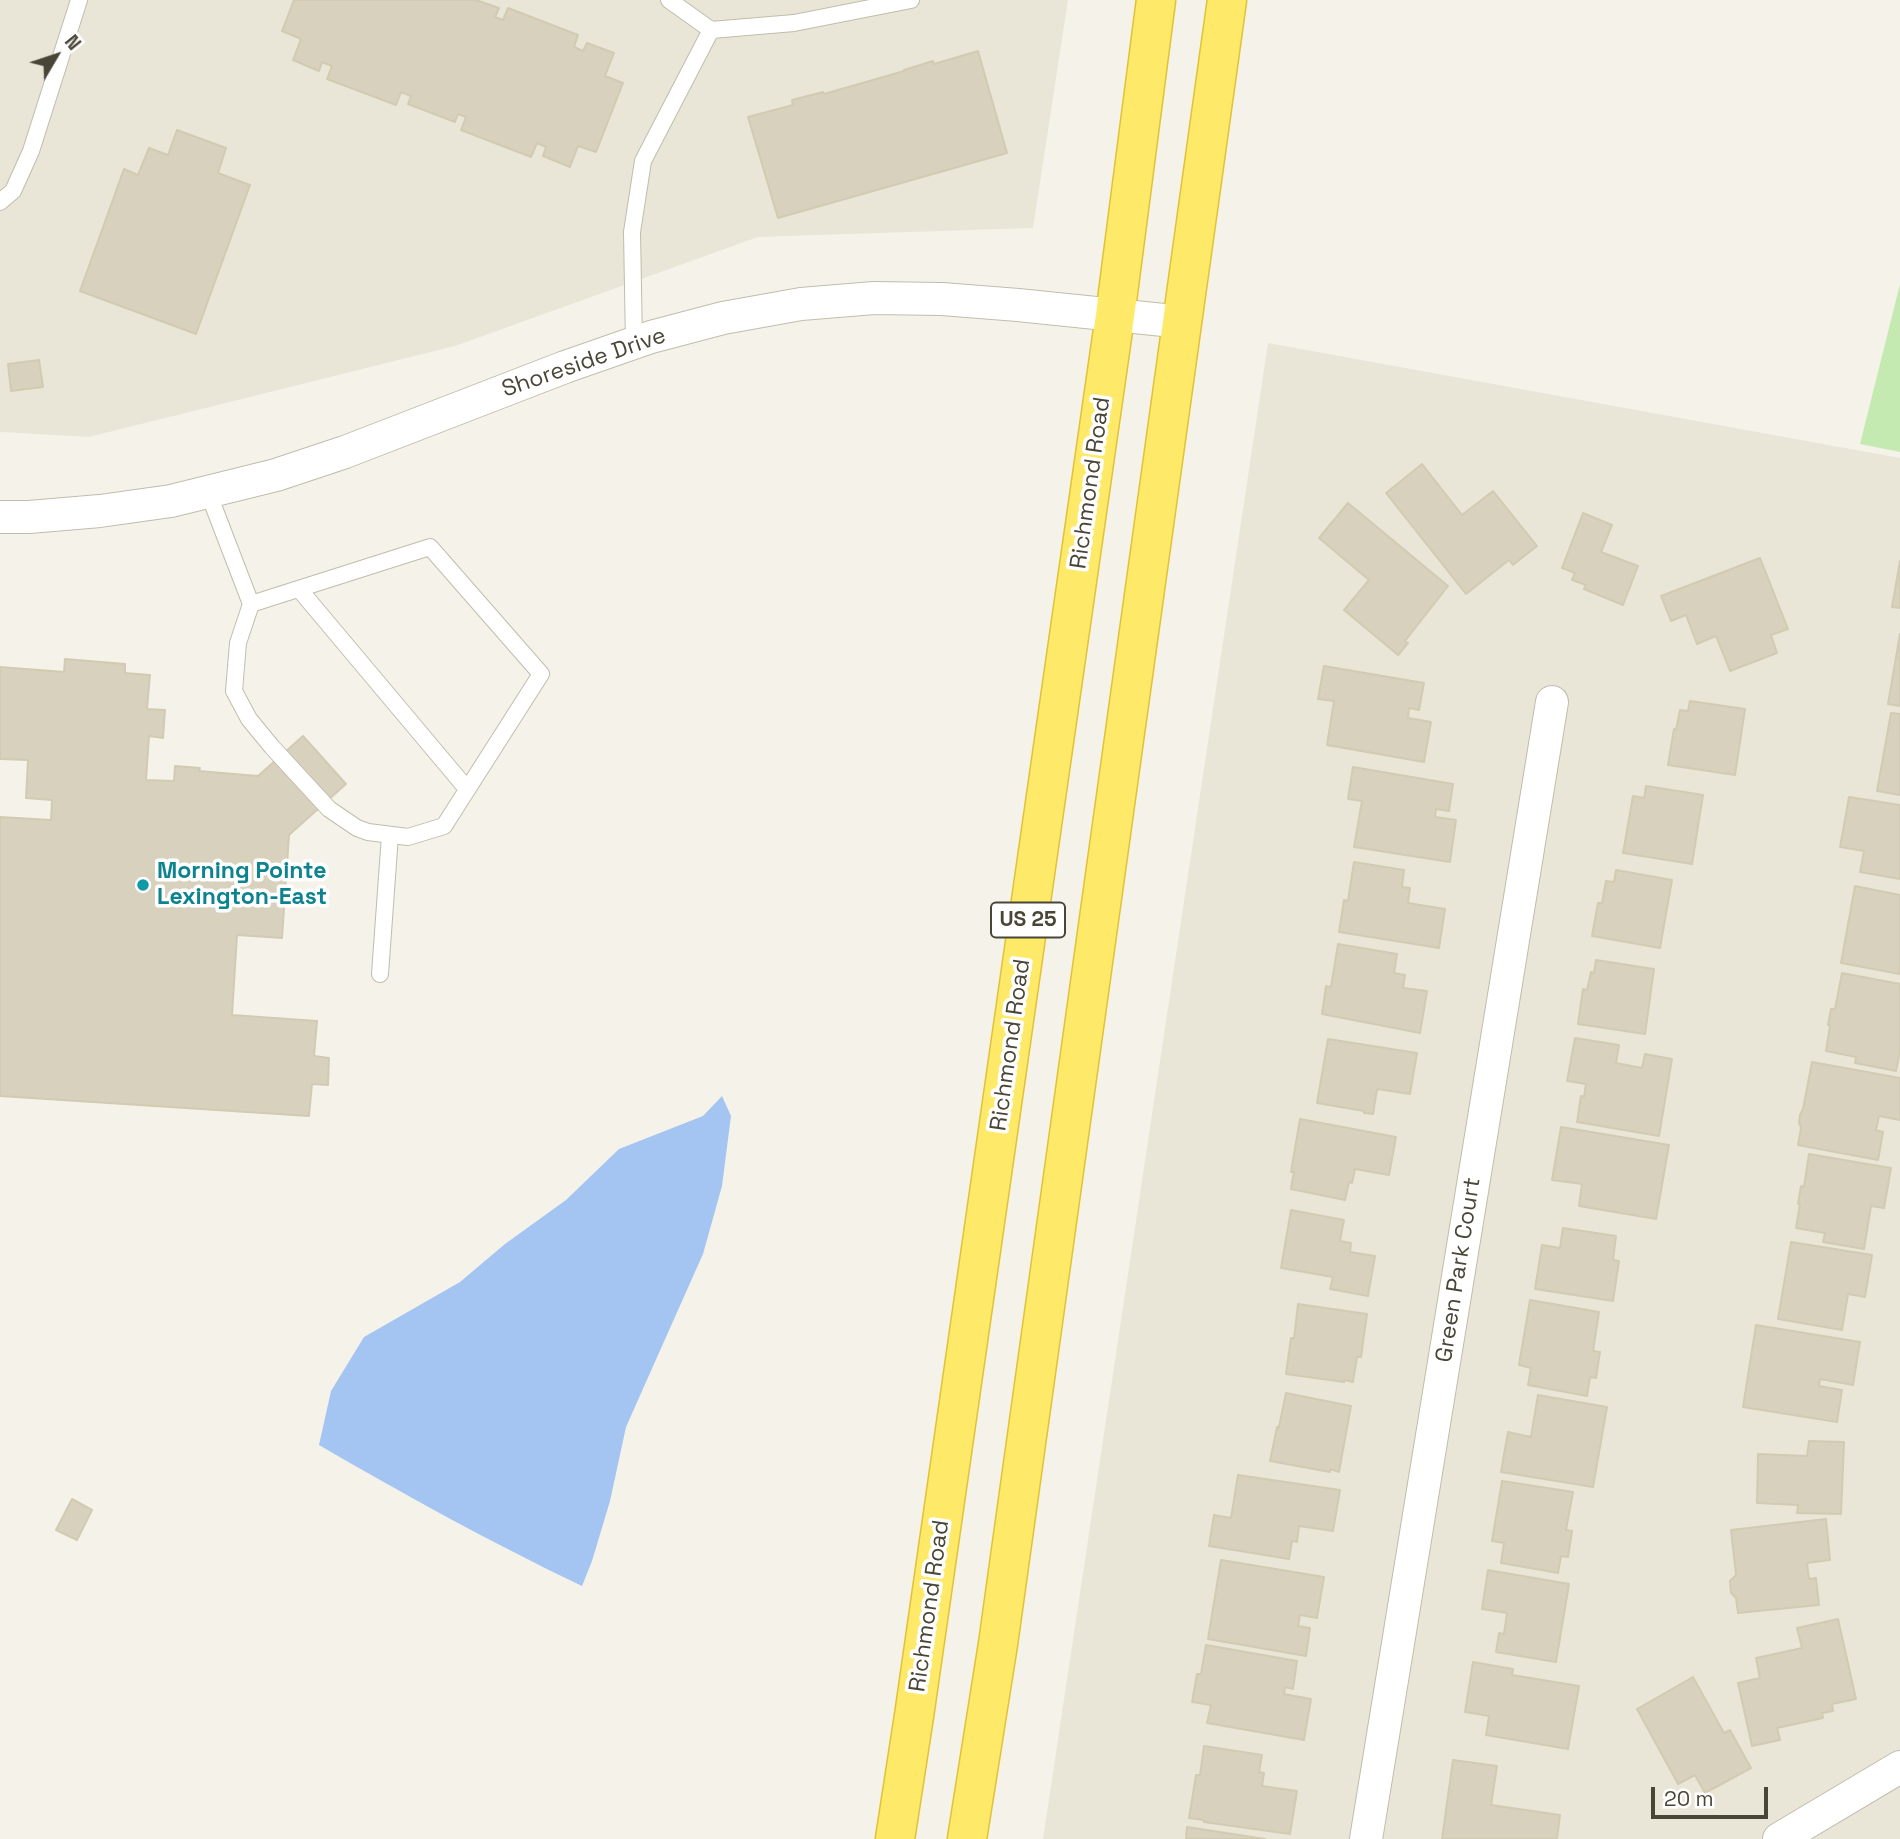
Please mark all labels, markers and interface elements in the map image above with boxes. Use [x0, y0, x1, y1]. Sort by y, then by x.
north arrow [21, 21, 91, 91]
text: N [59, 30, 86, 55]
street label: Shoreside Drive [498, 322, 670, 404]
street label: Richmond Road [1065, 395, 1117, 571]
place label: Morning Pointe Lexington-East [157, 858, 327, 912]
marker: Morning Pointe Lexington-East [135, 877, 151, 893]
road number: US 25 [991, 902, 1065, 937]
street label: Richmond Road [985, 957, 1037, 1133]
street label: Green Park Court [1431, 1176, 1487, 1364]
street label: Richmond Road [904, 1518, 956, 1694]
scale bar [1655, 1772, 1772, 1816]
text: 20 m [1664, 1785, 1714, 1812]

